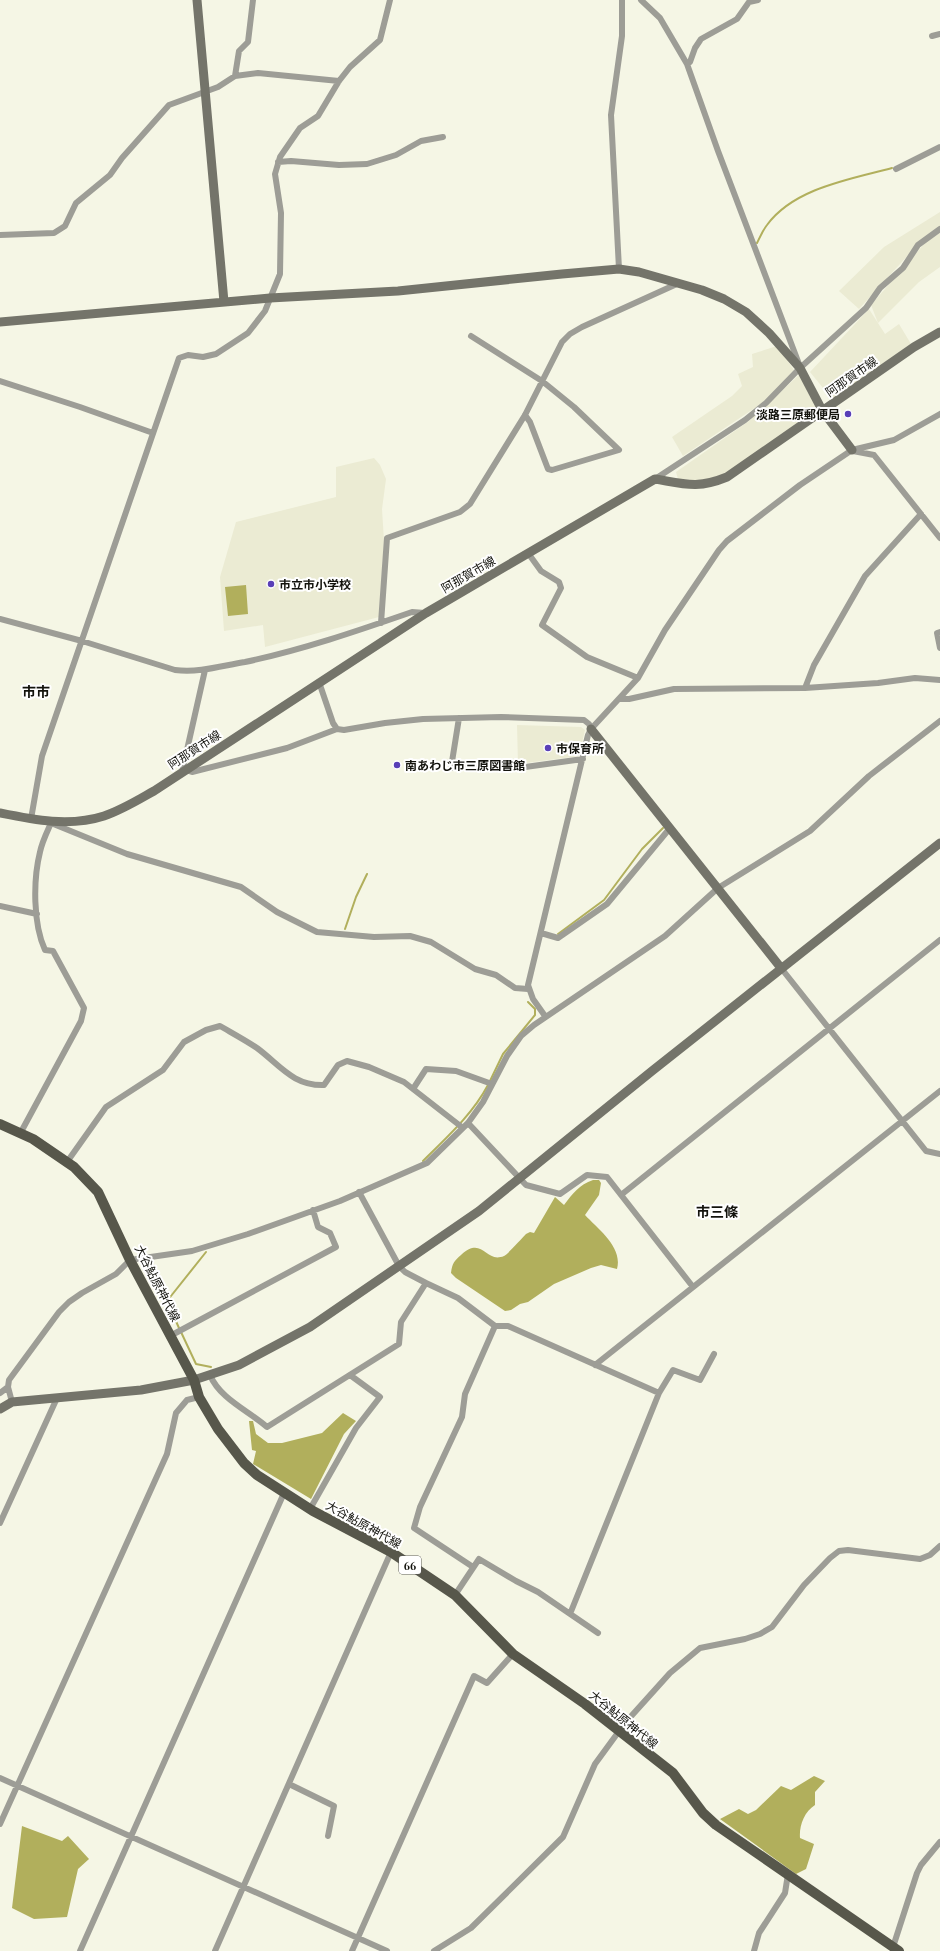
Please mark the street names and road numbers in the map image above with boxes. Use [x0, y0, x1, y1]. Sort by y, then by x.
street label: 阿那賀市線 [822, 352, 880, 400]
street label: 阿那賀市線 [438, 552, 498, 596]
street label: 阿那賀市線 [164, 726, 224, 772]
street label: 大谷鮎原神代線 [132, 1242, 184, 1324]
street label: 大谷鮎原神代線 [323, 1497, 405, 1551]
road number: 66 [399, 1556, 421, 1574]
street label: 大谷鮎原神代線 [586, 1686, 662, 1752]

